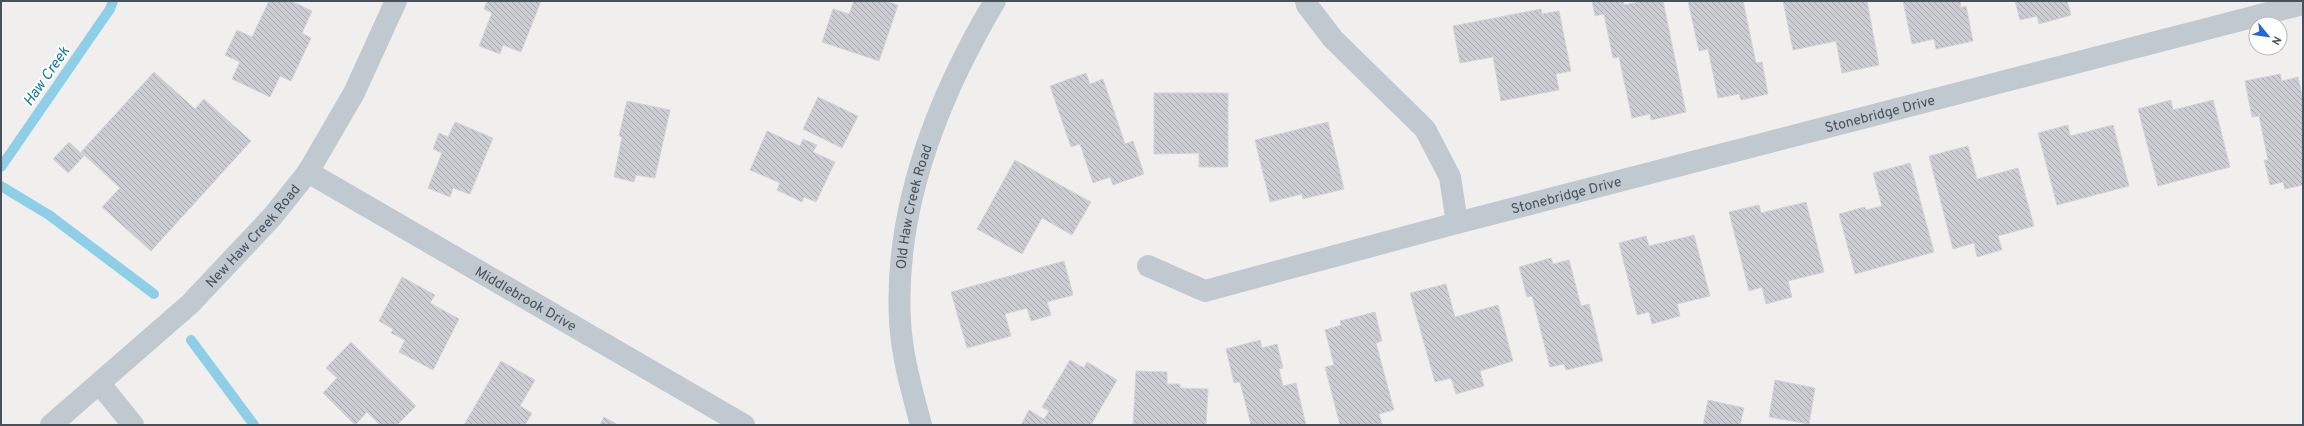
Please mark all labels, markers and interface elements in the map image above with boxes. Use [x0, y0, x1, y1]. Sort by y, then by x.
north arrow [2248, 16, 2288, 56]
text: N [2268, 34, 2284, 47]
water label: Haw Creek [20, 43, 75, 110]
street label: Stonebridge Drive [1823, 93, 1937, 137]
street label: Old Haw Creek Road [894, 142, 937, 270]
street label: Stonebridge Drive [1510, 174, 1624, 219]
street label: New Haw Creek Road [203, 182, 305, 292]
street label: Middlebrook Drive [471, 264, 579, 336]

